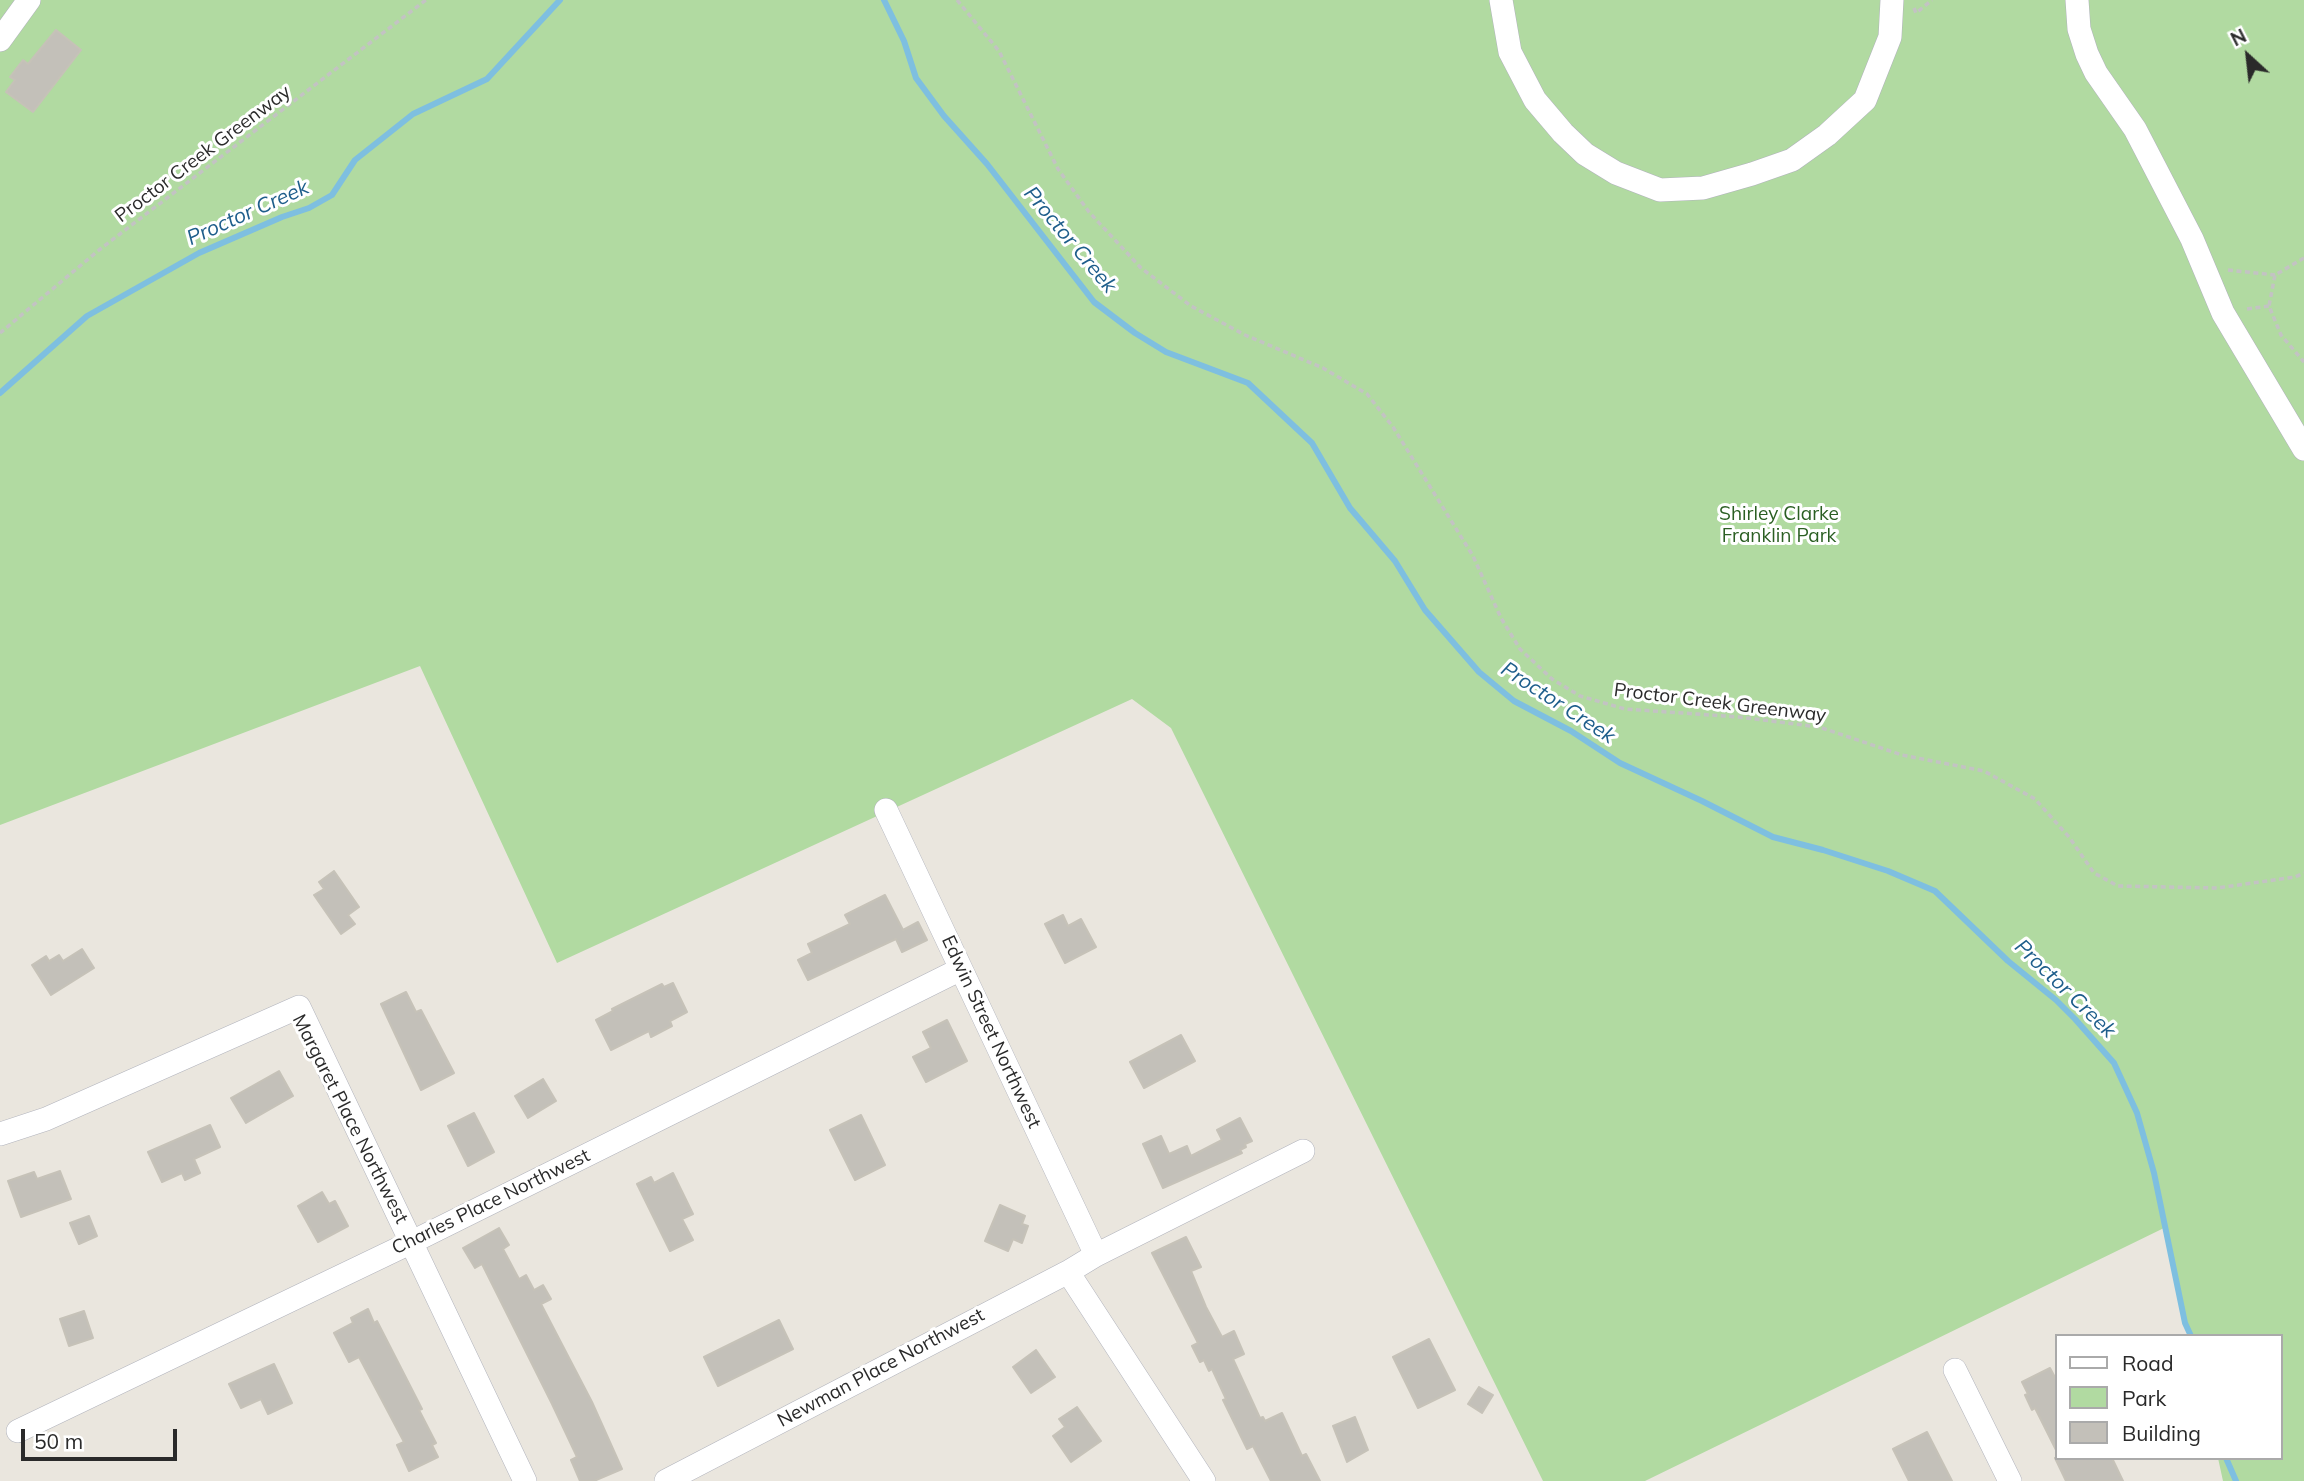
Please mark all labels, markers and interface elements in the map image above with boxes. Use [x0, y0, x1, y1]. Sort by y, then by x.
north arrow [2213, 21, 2283, 91]
text: N [2227, 23, 2250, 51]
street label: Proctor Creek Greenway [111, 81, 295, 227]
water label: Proctor Creek [183, 175, 313, 251]
water label: Proctor Creek [1018, 182, 1122, 298]
park label: Shirley Clarke Franklin Park [1719, 503, 1839, 547]
water label: Proctor Creek [1496, 657, 1620, 749]
street label: Proctor Creek Greenway [1613, 679, 1827, 727]
street label: Edwin Street Northwest [936, 932, 1046, 1132]
water label: Proctor Creek [2009, 934, 2121, 1044]
street label: Margaret Place Northwest [287, 1011, 413, 1227]
street label: Charles Place Northwest [388, 1144, 594, 1260]
street label: Newman Place Northwest [774, 1304, 988, 1432]
legend [2056, 1334, 2283, 1460]
text: Road [2122, 1350, 2173, 1376]
text: Park [2122, 1385, 2166, 1411]
scale bar [24, 1414, 180, 1458]
text: Building [2122, 1420, 2201, 1446]
text: 50 m [34, 1428, 83, 1454]

